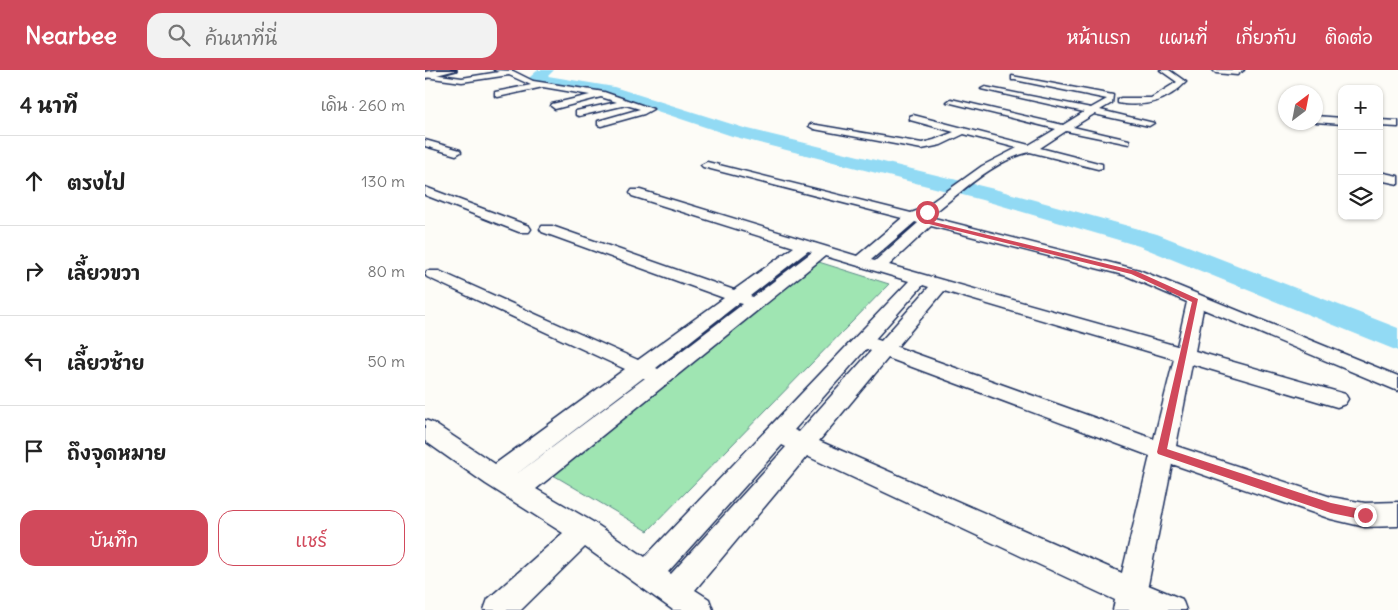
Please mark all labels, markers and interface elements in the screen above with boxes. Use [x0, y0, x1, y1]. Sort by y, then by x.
search box [147, 13, 497, 58]
text: Nearbee [25, 20, 117, 50]
icon: search [165, 21, 193, 49]
text: ค้นหาที่นี่ [205, 26, 277, 50]
text: หน้าแรก [1067, 26, 1131, 49]
text: แผนที่ [1159, 26, 1207, 49]
text: เกี่ยวกับ [1235, 26, 1297, 49]
text: ติดต่อ [1325, 26, 1373, 49]
north arrow [1278, 85, 1323, 130]
map controls [1338, 85, 1383, 220]
button: + [1338, 85, 1383, 130]
text: 4 นาที [20, 92, 78, 119]
text: เดิน · 260 m [321, 95, 405, 115]
button: − [1338, 130, 1383, 175]
icon: ahead [20, 167, 48, 195]
text: ตรงไป [67, 171, 125, 195]
text: 130 m [361, 171, 405, 191]
button: layers [1338, 175, 1383, 220]
route start [916, 201, 939, 224]
icon: right [20, 257, 48, 285]
text: เลี้ยวขวา [67, 261, 140, 285]
text: 80 m [367, 261, 405, 281]
icon: left [20, 347, 48, 375]
text: เลี้ยวซ้าย [67, 351, 144, 375]
text: 50 m [367, 351, 405, 371]
icon: arrive [20, 437, 48, 465]
text: ถึงจุดหมาย [67, 441, 166, 465]
route end [1354, 504, 1377, 527]
button: บันทึก [20, 510, 208, 566]
button: แชร์ [218, 510, 405, 566]

